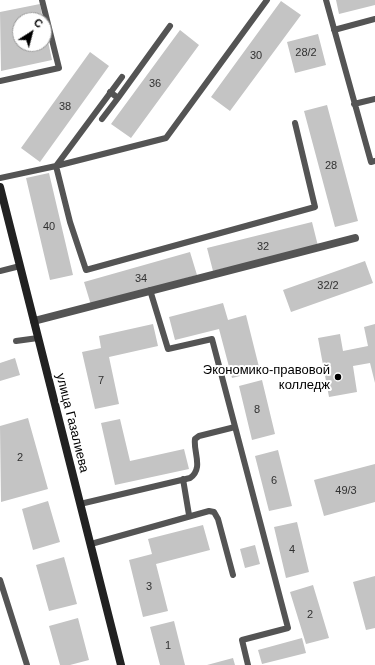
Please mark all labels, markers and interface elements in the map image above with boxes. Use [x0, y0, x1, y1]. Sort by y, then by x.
north arrow [12, 12, 52, 52]
text: С [32, 16, 45, 30]
house number: 28/2 [295, 46, 317, 60]
house number: 30 [250, 49, 262, 63]
house number: 36 [149, 77, 161, 91]
house number: 38 [59, 100, 71, 114]
house number: 28 [325, 159, 337, 173]
house number: 40 [43, 220, 55, 234]
house number: 32 [257, 240, 269, 254]
house number: 34 [135, 272, 147, 286]
house number: 32/2 [317, 279, 339, 293]
place label: Экономико-правовой колледж [203, 362, 330, 393]
street label: улица Газалиева [52, 372, 92, 474]
marker: Экономико-правовой колледж [333, 372, 343, 382]
house number: 7 [98, 374, 104, 388]
house number: 8 [254, 403, 260, 417]
house number: 2 [17, 451, 23, 465]
house number: 6 [271, 474, 277, 488]
house number: 49/3 [335, 484, 357, 498]
house number: 4 [289, 543, 295, 557]
house number: 3 [146, 580, 152, 594]
house number: 2 [307, 608, 313, 622]
house number: 1 [165, 639, 171, 653]

